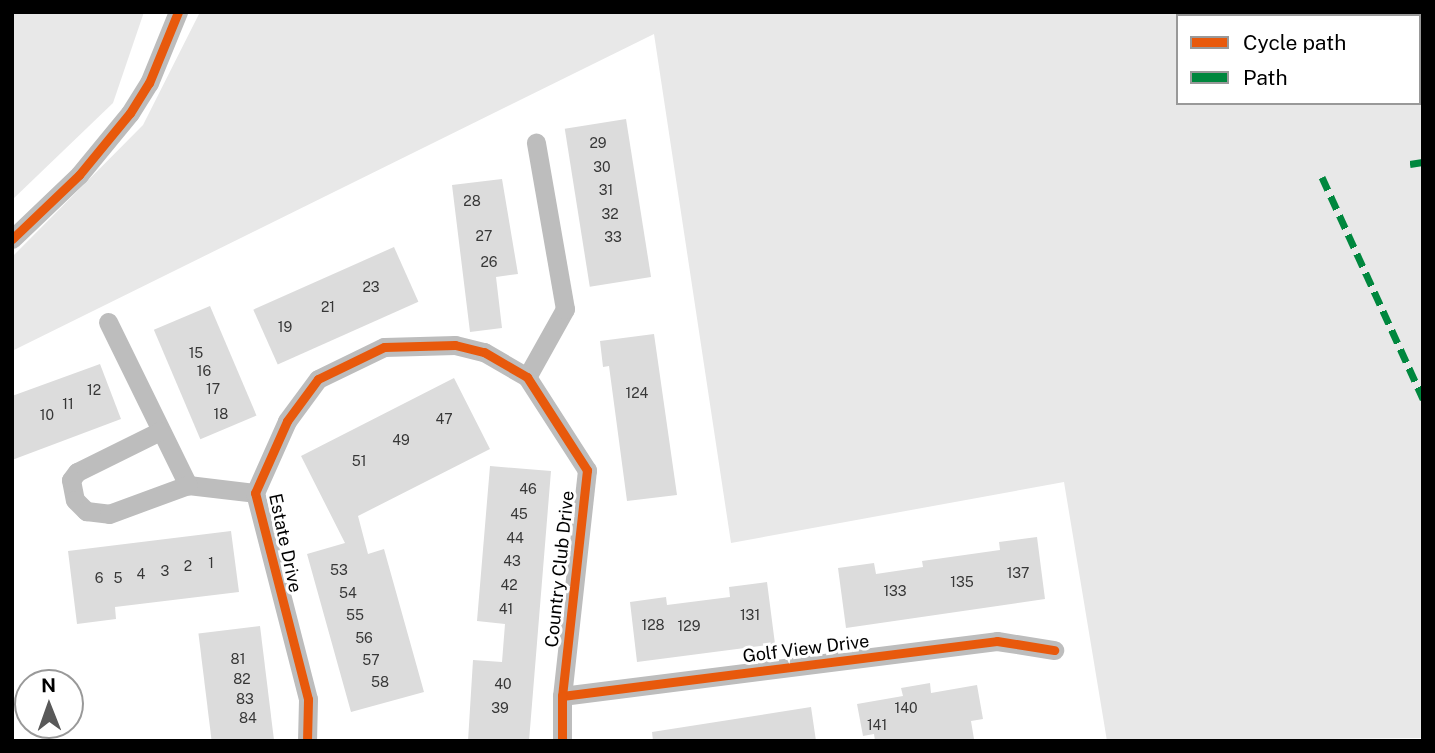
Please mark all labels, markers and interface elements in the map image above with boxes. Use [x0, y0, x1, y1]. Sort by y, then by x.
legend [1176, 14, 1421, 105]
text: Cycle path [1243, 30, 1346, 55]
text: Path [1243, 65, 1288, 90]
house number: 29 [589, 135, 607, 151]
house number: 30 [593, 159, 611, 175]
house number: 31 [599, 182, 613, 198]
house number: 28 [463, 193, 481, 209]
house number: 32 [601, 206, 619, 222]
house number: 27 [476, 228, 492, 244]
house number: 33 [604, 229, 622, 245]
house number: 26 [480, 254, 498, 270]
house number: 23 [362, 279, 380, 295]
house number: 21 [321, 299, 335, 315]
house number: 19 [278, 319, 292, 335]
house number: 15 [189, 345, 203, 361]
house number: 16 [197, 363, 211, 379]
house number: 17 [206, 381, 220, 397]
house number: 12 [87, 382, 101, 398]
house number: 124 [626, 385, 648, 401]
house number: 11 [62, 396, 74, 412]
house number: 18 [214, 406, 228, 422]
house number: 10 [40, 407, 54, 423]
house number: 47 [435, 411, 453, 427]
house number: 49 [392, 432, 410, 448]
house number: 51 [352, 453, 366, 469]
house number: 46 [519, 481, 537, 497]
street label: Country Club Drive [541, 489, 579, 649]
street label: Estate Drive [264, 491, 306, 595]
house number: 45 [510, 506, 528, 522]
house number: 44 [506, 530, 524, 546]
house number: 43 [503, 553, 521, 569]
house number: 1 [208, 555, 214, 571]
house number: 2 [184, 558, 192, 574]
house number: 53 [330, 562, 348, 578]
house number: 3 [161, 563, 169, 579]
house number: 137 [1007, 565, 1029, 581]
house number: 4 [137, 566, 145, 582]
house number: 6 [95, 570, 103, 586]
house number: 5 [114, 570, 122, 586]
house number: 135 [950, 574, 974, 590]
house number: 42 [500, 577, 518, 593]
house number: 133 [883, 583, 907, 599]
house number: 54 [339, 585, 357, 601]
house number: 41 [499, 601, 513, 617]
house number: 55 [346, 607, 364, 623]
house number: 131 [740, 607, 760, 623]
house number: 128 [641, 617, 665, 633]
house number: 129 [678, 618, 700, 634]
house number: 56 [355, 630, 373, 646]
street label: Golf View Drive [741, 630, 871, 668]
house number: 81 [231, 651, 245, 667]
house number: 57 [362, 652, 380, 668]
north arrow [14, 669, 84, 739]
house number: 82 [233, 671, 251, 687]
text: N [41, 674, 56, 696]
house number: 58 [371, 674, 389, 690]
house number: 40 [494, 676, 512, 692]
house number: 83 [236, 691, 254, 707]
house number: 39 [491, 700, 509, 716]
house number: 140 [894, 700, 918, 716]
house number: 84 [239, 710, 257, 726]
house number: 141 [867, 717, 887, 733]

